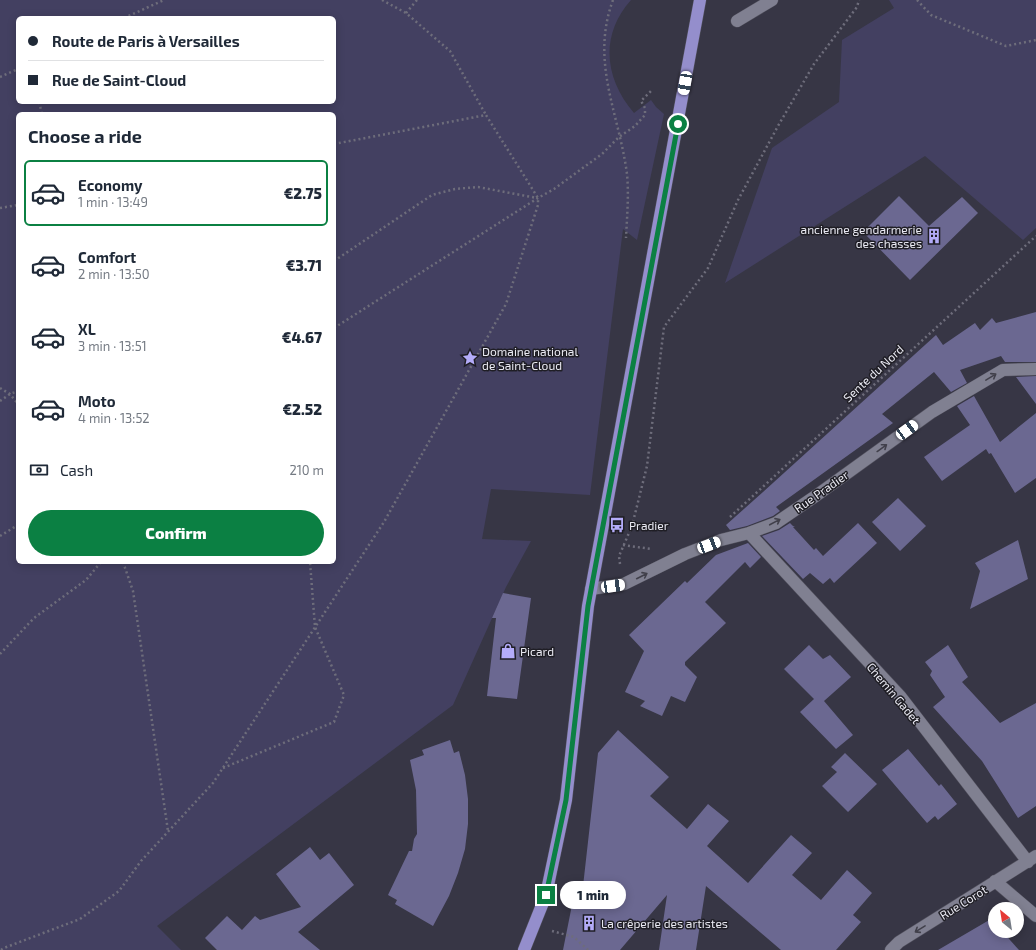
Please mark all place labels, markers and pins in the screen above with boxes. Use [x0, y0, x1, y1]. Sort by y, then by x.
place label: ancienne gendarmerie des chasses [801, 222, 922, 250]
building icon: ancienne gendarmerie des chasses [925, 227, 943, 245]
place label: Domaine national de Saint-Cloud [482, 344, 578, 372]
place icon: Domaine national de Saint-Cloud [461, 349, 479, 367]
bus stop icon: Pradier [608, 516, 626, 534]
place label: Pradier [629, 518, 669, 532]
shop icon: Picard [499, 642, 517, 660]
place label: Picard [520, 644, 554, 658]
building icon: La crêperie des artistes [580, 914, 598, 932]
place label: La crêperie des artistes [601, 916, 728, 930]

